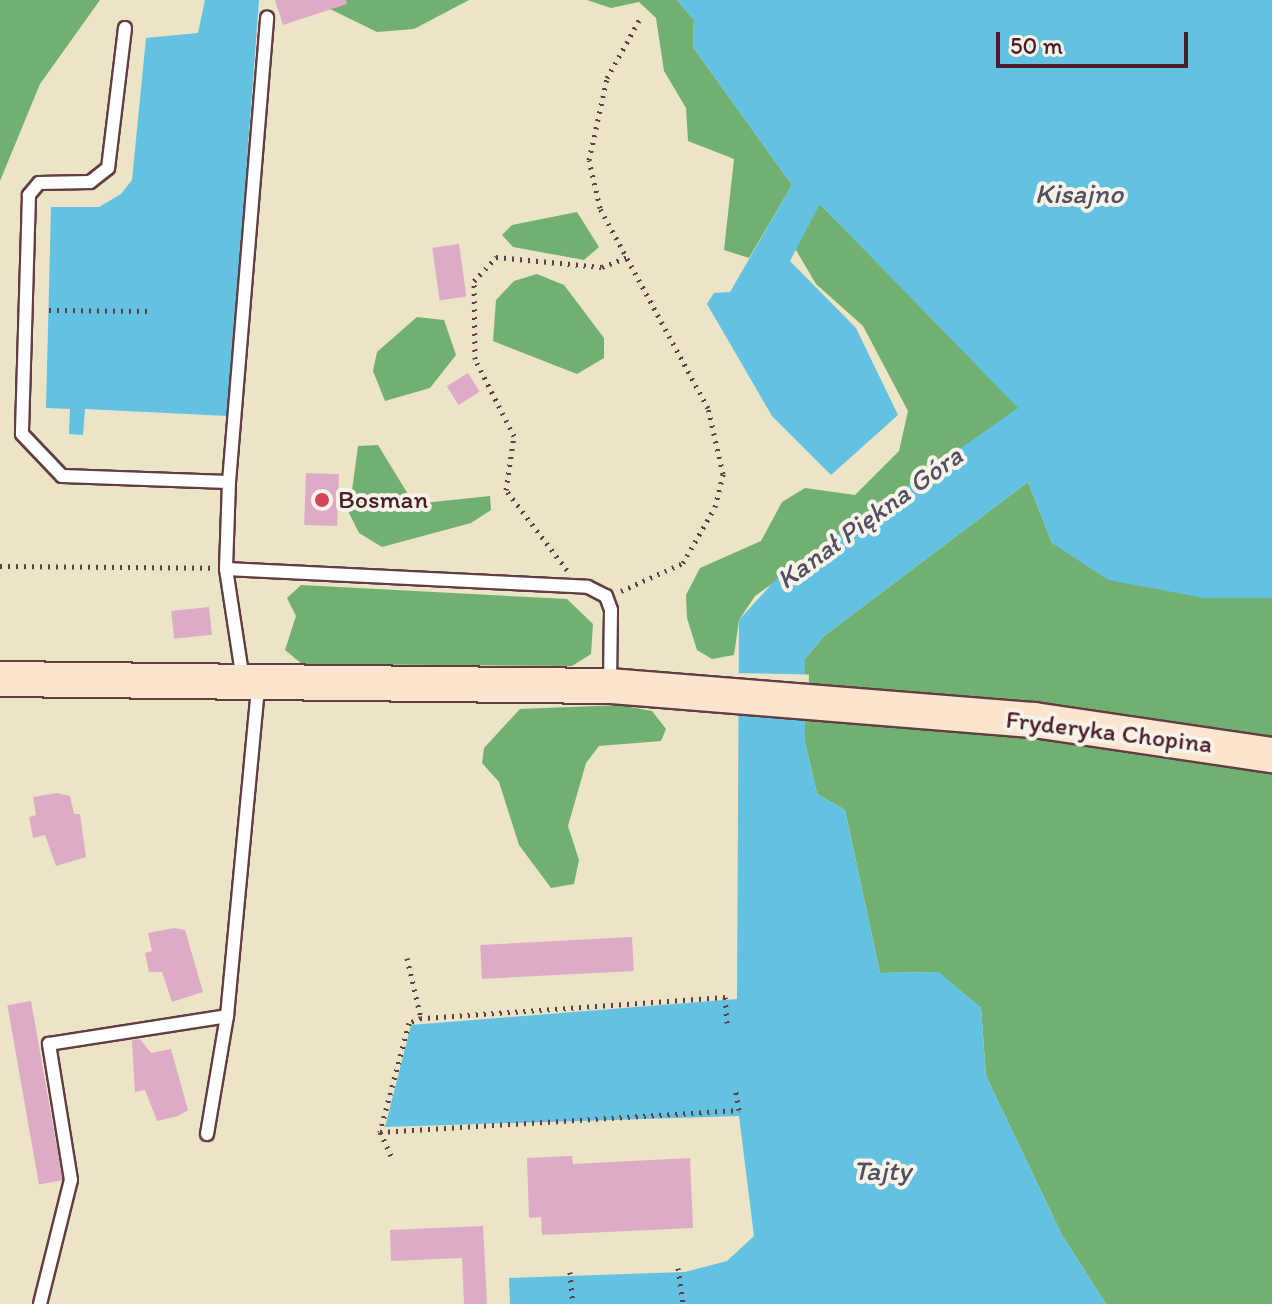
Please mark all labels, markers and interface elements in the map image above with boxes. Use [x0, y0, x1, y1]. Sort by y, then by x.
scale bar [1000, 16, 1192, 66]
text: 50 m [1010, 31, 1063, 60]
water label: Kisajno [1035, 176, 1123, 210]
water label: Kanał Piękna Góra [769, 438, 969, 596]
place label: Bosman [338, 484, 428, 516]
marker: Bosman [313, 491, 331, 509]
street label: Fryderyka Chopina [1004, 704, 1214, 760]
water label: Tajty [853, 1153, 911, 1187]

